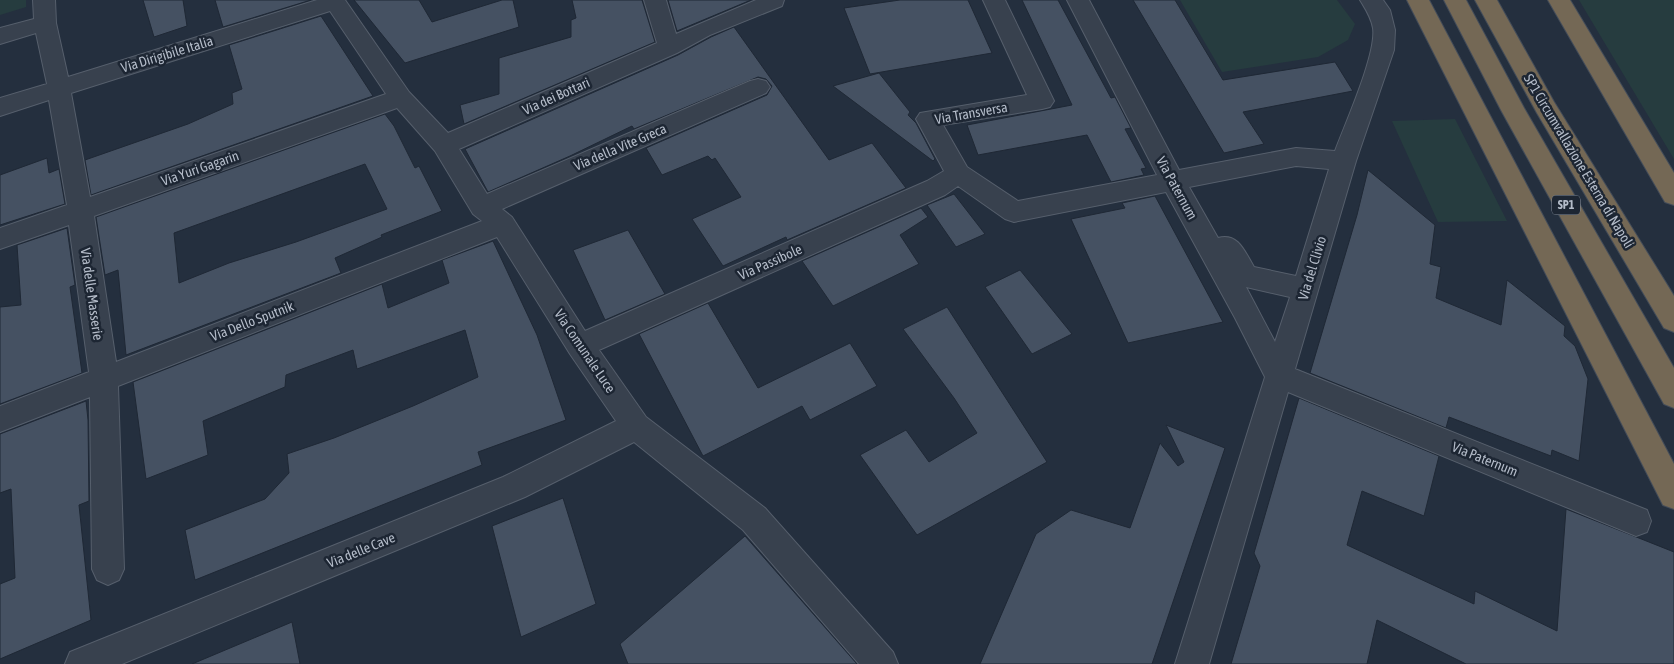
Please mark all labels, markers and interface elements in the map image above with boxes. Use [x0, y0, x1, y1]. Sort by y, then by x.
street label: Via Dirigibile Italia [119, 32, 215, 76]
street label: SP1 Circumvallazione Esterna di Napoli [1520, 71, 1638, 251]
street label: Via dei Bottari [520, 74, 592, 118]
street label: Via Transversa [933, 99, 1009, 127]
street label: Via della Vite Greca [571, 120, 669, 174]
street label: Via Yuri Gagarin [159, 147, 241, 189]
street label: Via Paternum [1153, 154, 1201, 222]
road number: SP1 [1552, 196, 1580, 214]
street label: Via del Clivio [1295, 234, 1329, 302]
street label: Via Passibole [736, 241, 804, 283]
street label: Via delle Masserie [78, 247, 106, 341]
street label: Via Dello Sputnik [208, 298, 296, 344]
street label: Via Comunale Luce [551, 306, 619, 396]
street label: Via Paternum [1450, 439, 1520, 479]
street label: Via delle Cave [325, 529, 397, 571]

